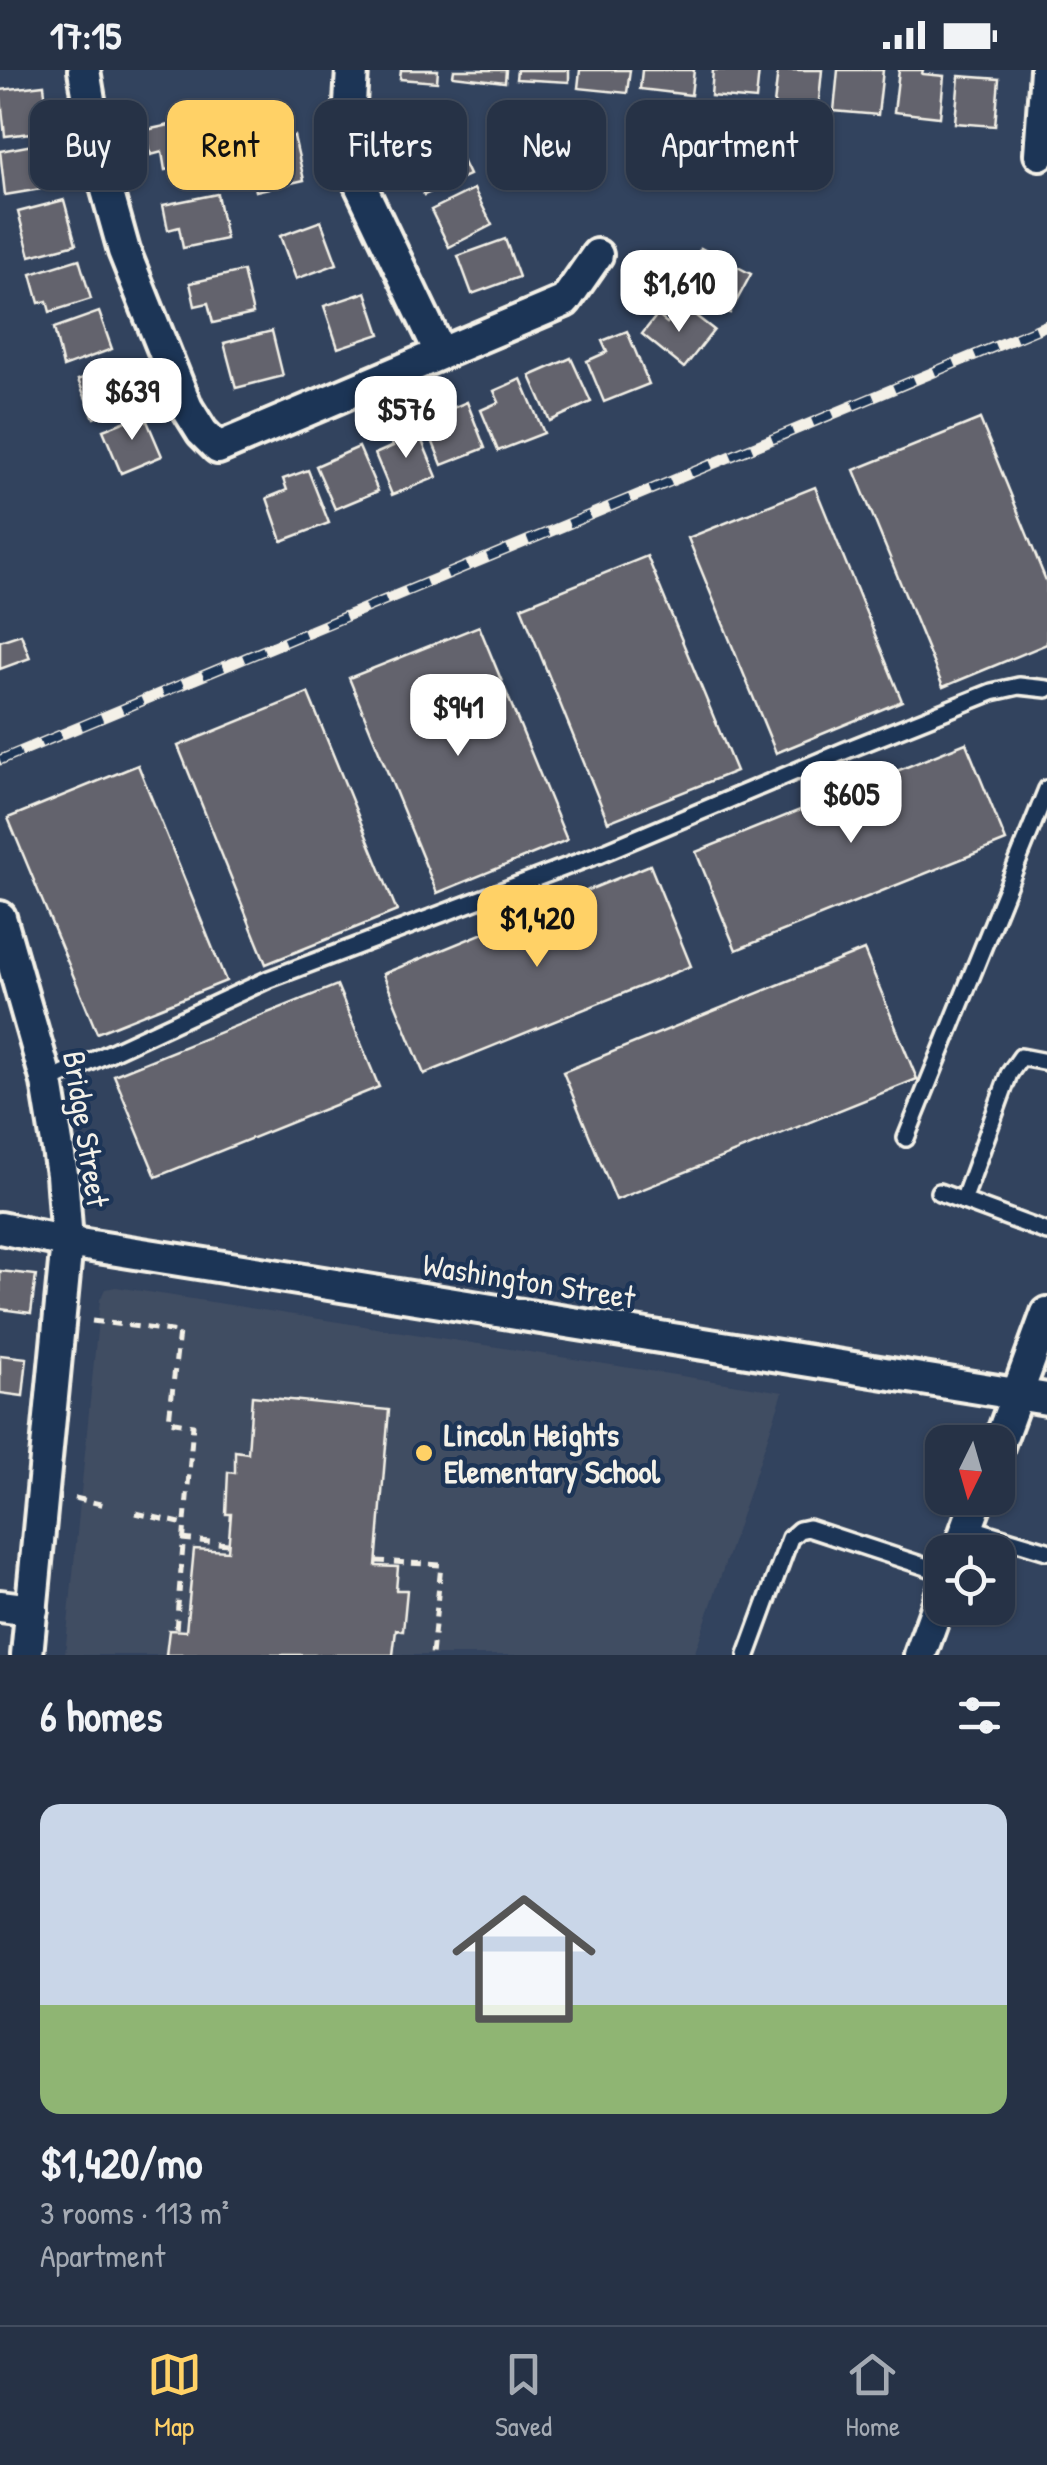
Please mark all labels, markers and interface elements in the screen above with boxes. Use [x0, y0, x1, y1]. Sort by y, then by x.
text: 17:15 [50, 9, 121, 61]
chip: Buy [30, 100, 147, 190]
chip: Rent [167, 100, 294, 190]
chip: Filters [314, 100, 467, 190]
chip: New [487, 100, 606, 190]
chip: Apartment [626, 100, 833, 190]
pin: $1,610 [598, 250, 760, 335]
text: $1,610 [642, 261, 716, 304]
pin: $639 [73, 358, 191, 443]
text: $639 [104, 369, 160, 412]
pin: $576 [347, 376, 465, 461]
text: $576 [377, 387, 435, 430]
pin: $941 [399, 674, 517, 759]
text: $941 [432, 685, 484, 728]
pin: $605 [792, 761, 910, 846]
text: $605 [823, 772, 879, 815]
pin: $1,420 [456, 885, 618, 970]
text: $1,420 [499, 896, 575, 939]
street label: Bridge Street [53, 1048, 120, 1211]
street label: Washington Street [420, 1243, 639, 1319]
place label: Lincoln Heights Elementary School [444, 1413, 661, 1494]
north arrow [925, 1425, 1015, 1515]
map controls [925, 1425, 1015, 1625]
marker: Lincoln Heights Elementary School [413, 1442, 435, 1464]
button: locate [925, 1535, 1015, 1625]
text: 6 homes [40, 1687, 162, 1744]
icon: filters [952, 1688, 1007, 1743]
icon: home [434, 1869, 614, 2049]
text: $1,420/mo [40, 2134, 203, 2191]
text: 3 rooms · 113 m² [40, 2191, 229, 2234]
text: Apartment [40, 2234, 165, 2277]
tab: Map [147, 2347, 202, 2445]
tab: Saved [495, 2347, 552, 2445]
tab: Home [845, 2347, 900, 2445]

